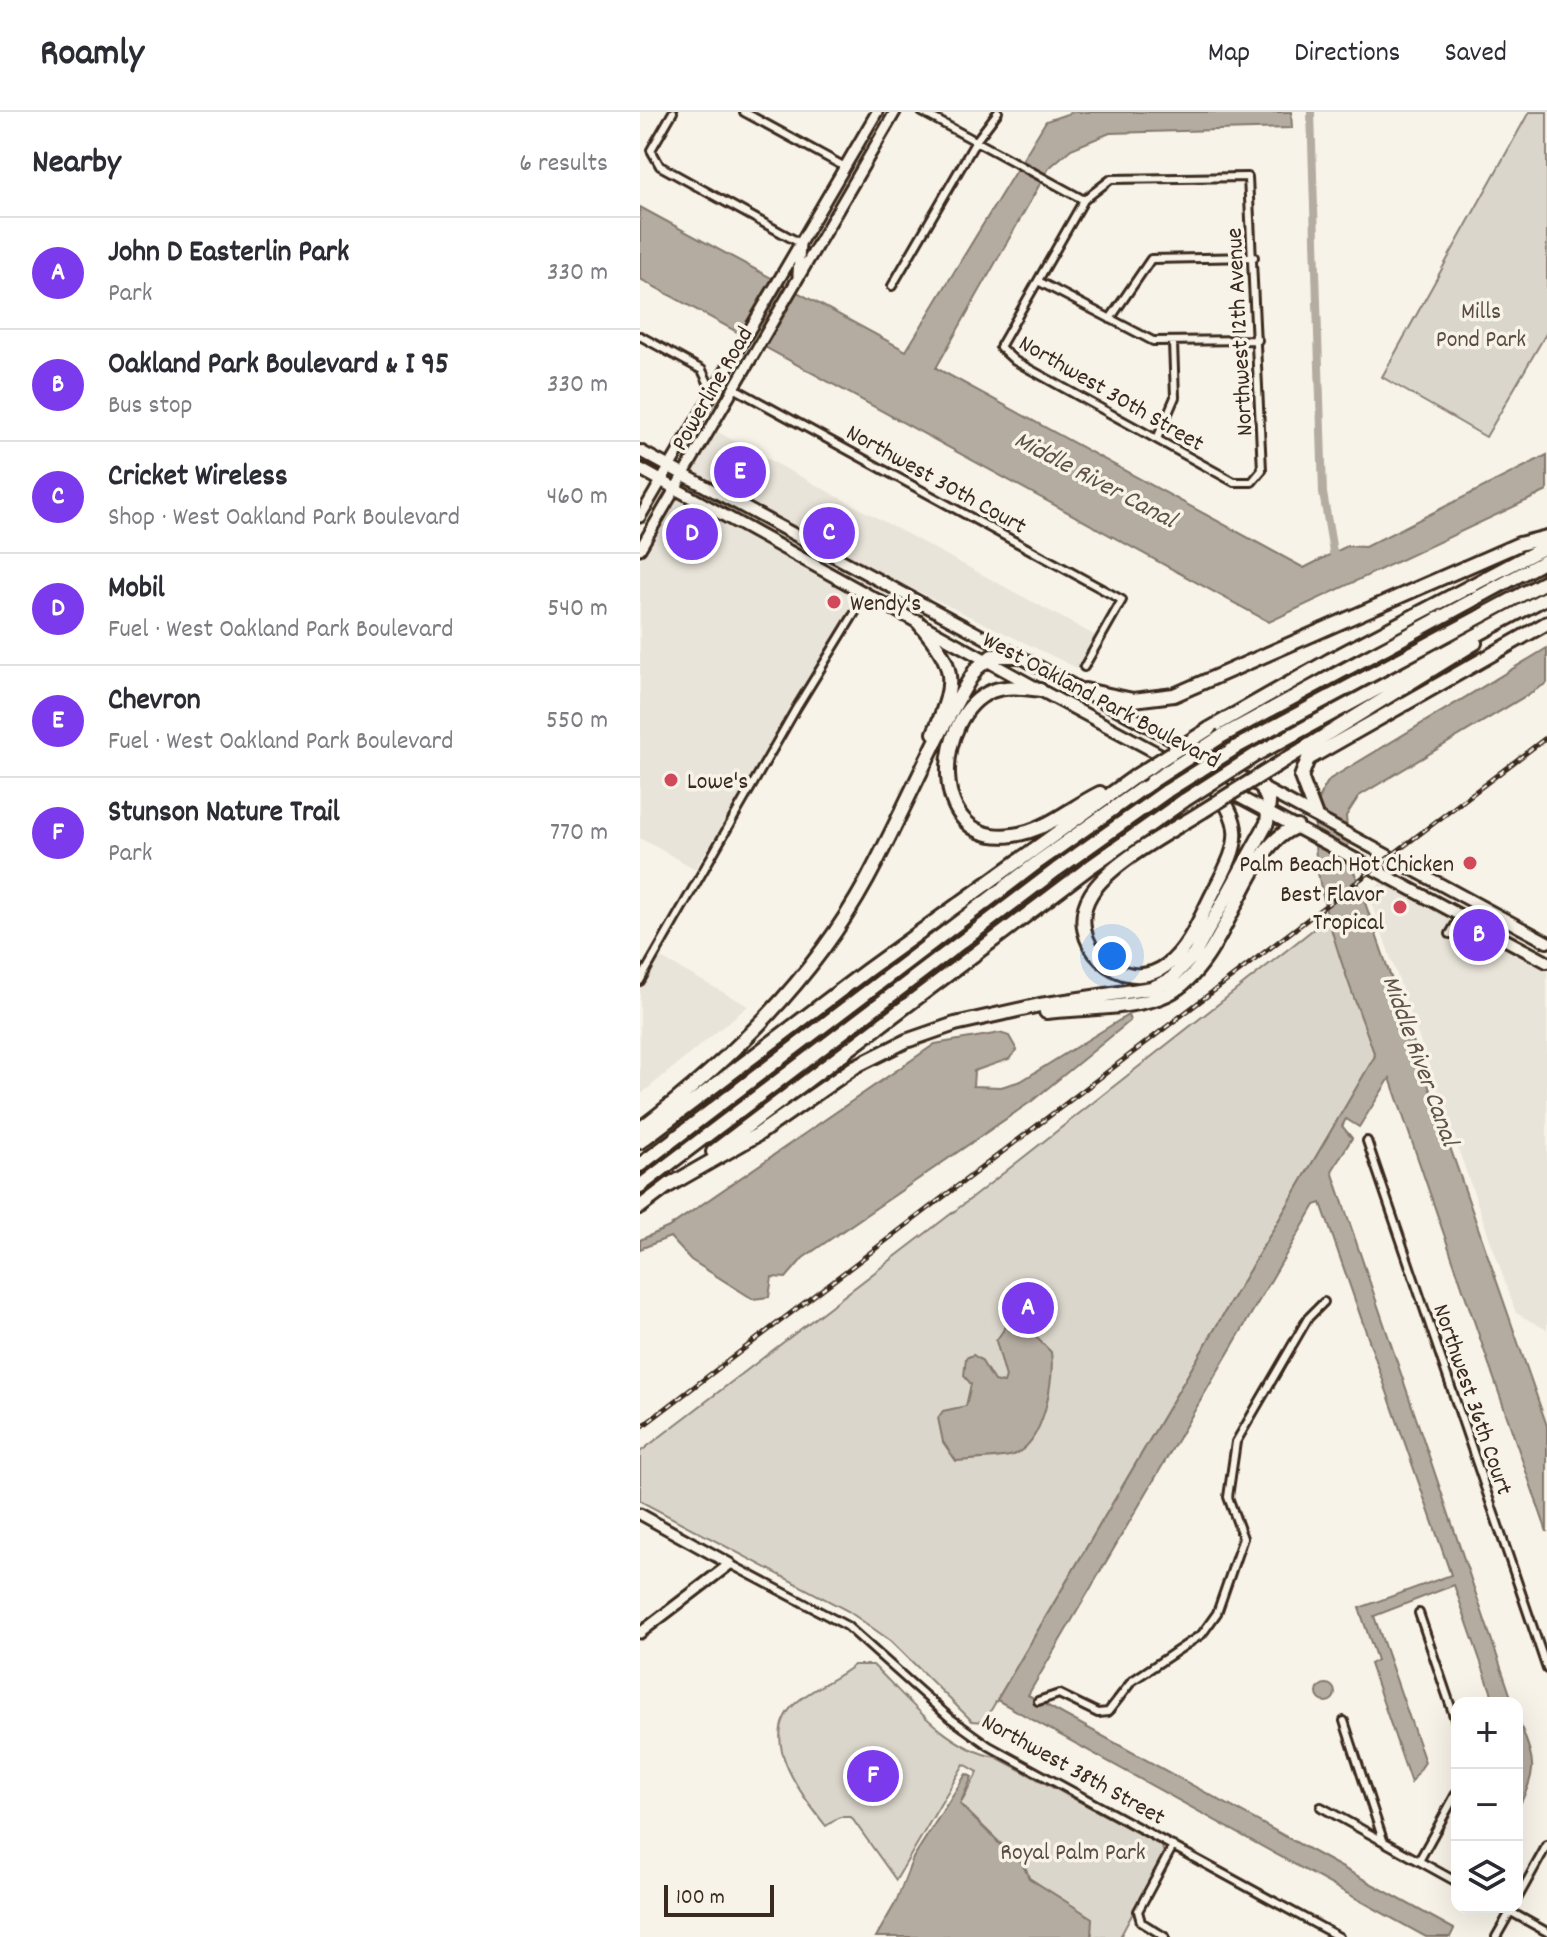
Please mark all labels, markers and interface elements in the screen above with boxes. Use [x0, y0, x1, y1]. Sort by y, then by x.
text: Roamly [40, 28, 144, 83]
text: Map [1208, 35, 1250, 75]
text: Directions [1294, 35, 1400, 75]
text: Saved [1444, 35, 1507, 75]
text: Nearby [32, 140, 121, 189]
text: 6 results [519, 146, 608, 183]
street label: Northwest 12th Avenue [1219, 227, 1263, 437]
text: John D Easterlin Park [108, 233, 349, 276]
text: A [51, 255, 65, 292]
text: 330 m [547, 255, 608, 292]
text: Park [108, 276, 152, 313]
park label: Mills Pond Park [1436, 296, 1526, 358]
street label: Powerline Road [664, 321, 763, 458]
street label: Northwest 30th Street [1011, 328, 1210, 462]
text: Oakland Park Boulevard & I 95 [108, 345, 449, 388]
text: B [52, 367, 64, 404]
text: 330 m [547, 367, 608, 404]
text: Bus stop [108, 388, 193, 425]
street label: Northwest 30th Court [839, 417, 1032, 544]
water label: Middle River Canal [1007, 423, 1184, 540]
pin: E [714, 442, 766, 502]
text: Cricket Wireless [108, 457, 288, 500]
text: C [52, 479, 64, 516]
text: 460 m [546, 479, 608, 516]
text: Shop · West Oakland Park Boulevard [108, 500, 460, 537]
pin: C [803, 503, 855, 563]
pin: D [666, 504, 718, 564]
text: Mobil [108, 569, 165, 612]
place label: Wendy's [850, 588, 921, 622]
text: D [51, 591, 65, 628]
text: 540 m [547, 591, 608, 628]
marker: Wendy's [825, 593, 843, 611]
text: Fuel · West Oakland Park Boulevard [108, 612, 453, 649]
street label: West Oakland Park Boulevard [976, 624, 1226, 779]
text: Chevron [108, 681, 201, 724]
text: E [52, 703, 64, 740]
text: 550 m [546, 703, 608, 740]
text: Fuel · West Oakland Park Boulevard [108, 724, 453, 761]
place label: Lowe's [687, 766, 748, 800]
marker: Lowe's [662, 771, 680, 789]
text: Stunson Nature Trail [108, 793, 340, 836]
text: F [52, 815, 64, 852]
text: 770 m [550, 815, 608, 852]
text: Park [108, 836, 152, 873]
place label: Palm Beach Hot Chicken [1239, 849, 1454, 883]
marker: Palm Beach Hot Chicken [1461, 854, 1479, 872]
place label: Best Flavor Tropical [1280, 879, 1384, 941]
marker: Best Flavor Tropical [1391, 898, 1409, 916]
pin: B [1453, 905, 1505, 965]
your location [1092, 936, 1132, 976]
water label: Middle River Canal [1371, 971, 1467, 1153]
pin: A [1002, 1278, 1054, 1338]
street label: Northwest 36th Court [1423, 1300, 1520, 1500]
map controls [1451, 1697, 1523, 1913]
button: + [1451, 1697, 1523, 1769]
street label: Northwest 38th Street [974, 1706, 1171, 1835]
pin: F [847, 1746, 899, 1806]
button: − [1451, 1769, 1523, 1841]
park label: Royal Palm Park [1000, 1837, 1146, 1871]
button: layers [1451, 1841, 1523, 1913]
scale bar [664, 1881, 774, 1917]
text: 100 m [676, 1883, 725, 1914]

